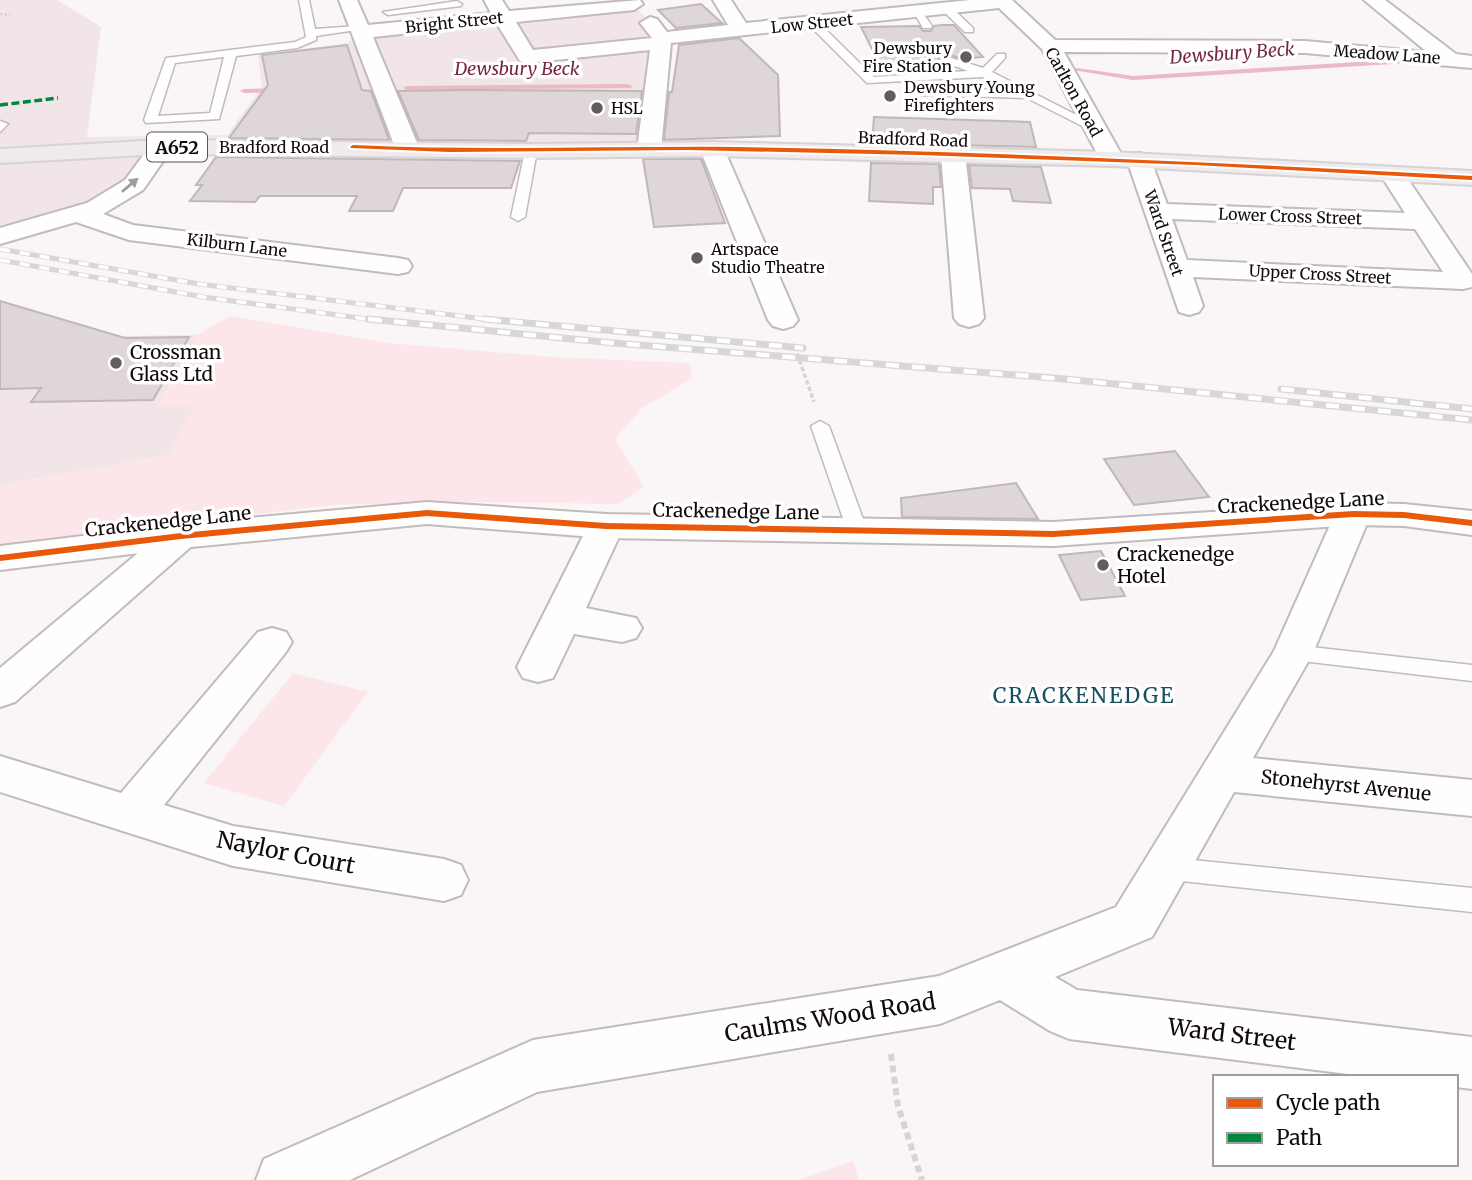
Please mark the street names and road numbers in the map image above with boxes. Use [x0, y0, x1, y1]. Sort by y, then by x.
street label: Bright Street [404, 7, 505, 37]
street label: Low Street [770, 9, 855, 37]
street label: Meadow Lane [1333, 40, 1441, 68]
street label: Carlton Road [1041, 44, 1107, 141]
street label: Bradford Road [858, 127, 969, 151]
road number: A652 [147, 132, 207, 162]
street label: Bradford Road [219, 137, 329, 157]
street label: Ward Street [1140, 186, 1188, 279]
street label: Lower Cross Street [1218, 203, 1363, 229]
street label: Kilburn Lane [186, 229, 288, 261]
street label: Upper Cross Street [1248, 260, 1393, 288]
street label: Crackenedge Lane [1217, 486, 1385, 518]
street label: Crackenedge Lane [652, 498, 820, 524]
street label: Crackenedge Lane [84, 500, 252, 542]
street label: Stonehyrst Avenue [1260, 764, 1432, 806]
street label: Naylor Court [214, 824, 358, 880]
street label: Caulms Wood Road [722, 986, 938, 1048]
street label: Ward Street [1165, 1012, 1298, 1056]

